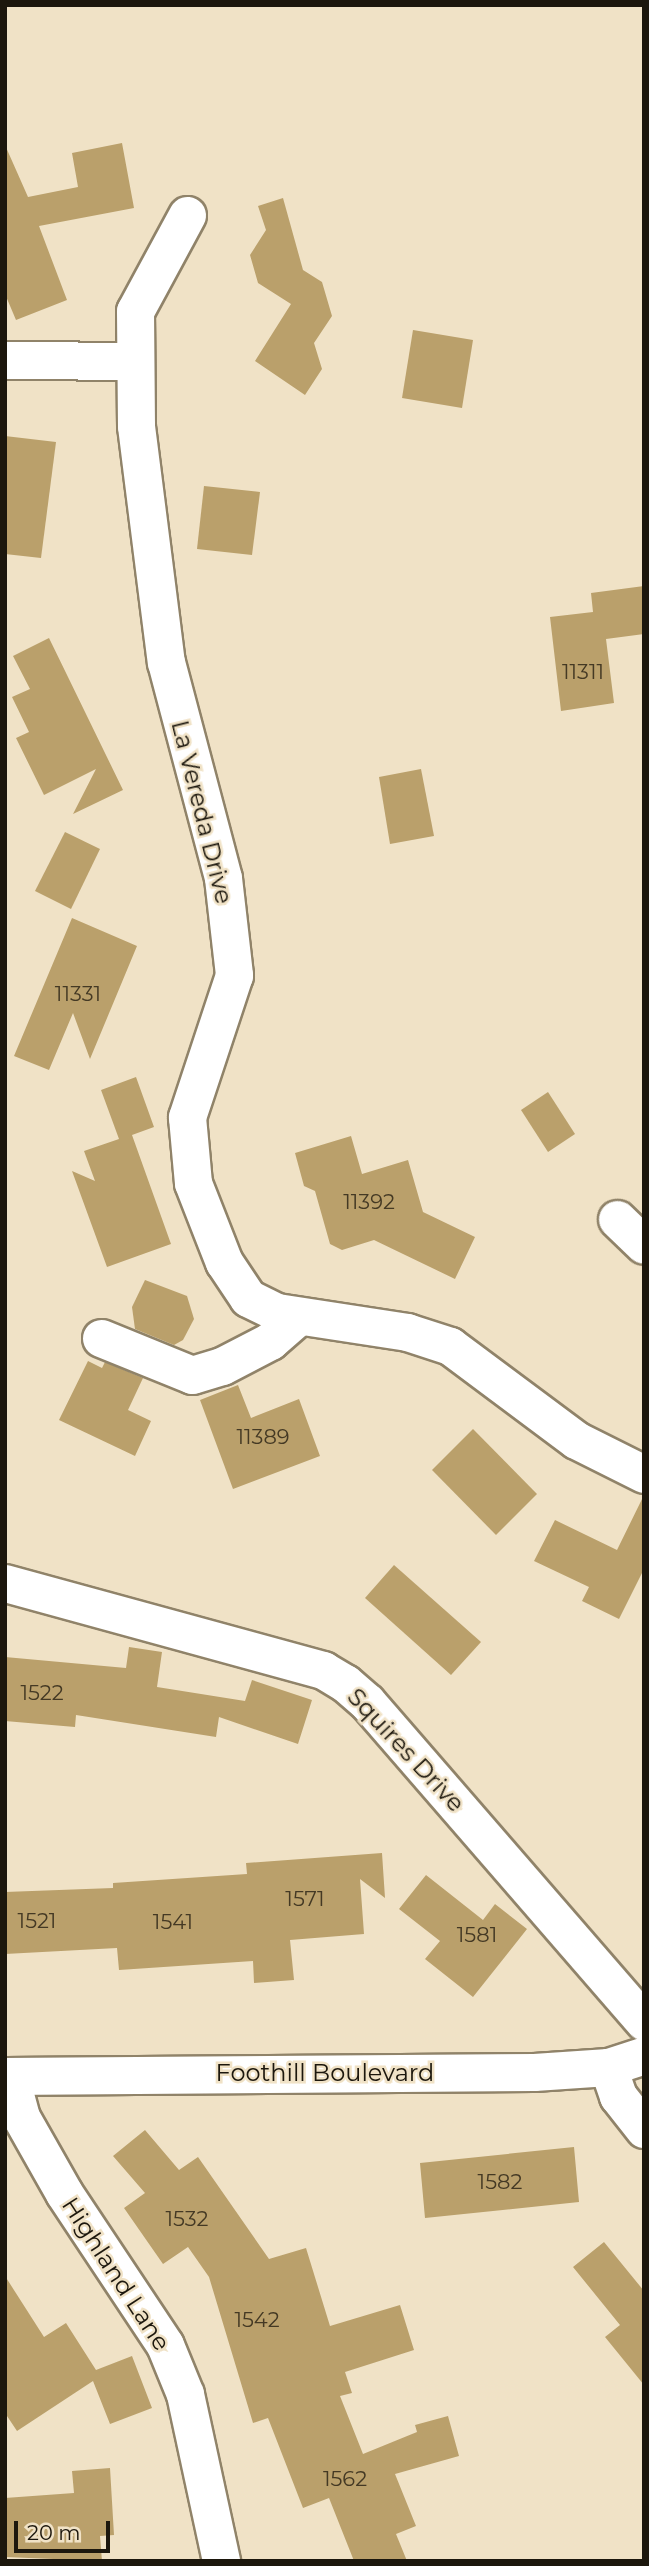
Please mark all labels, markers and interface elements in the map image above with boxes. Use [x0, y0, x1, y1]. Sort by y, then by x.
house number: 11311 [562, 659, 604, 685]
street label: La Vereda Drive [165, 717, 239, 907]
house number: 11331 [55, 981, 101, 1007]
house number: 11392 [343, 1189, 395, 1215]
house number: 11389 [236, 1424, 290, 1450]
house number: 1522 [20, 1680, 64, 1706]
street label: Squires Drive [341, 1682, 471, 1818]
house number: 1571 [285, 1886, 325, 1912]
house number: 1521 [18, 1908, 56, 1934]
house number: 1541 [153, 1909, 193, 1935]
house number: 1581 [457, 1922, 497, 1948]
street label: Foothill Boulevard [216, 2059, 434, 2087]
house number: 1582 [478, 2169, 522, 2195]
street label: Highland Lane [56, 2192, 176, 2356]
house number: 1532 [165, 2206, 209, 2232]
house number: 1542 [234, 2307, 280, 2333]
house number: 1562 [323, 2466, 367, 2492]
scale bar [18, 2506, 114, 2550]
text: 20 m [27, 2520, 81, 2545]

